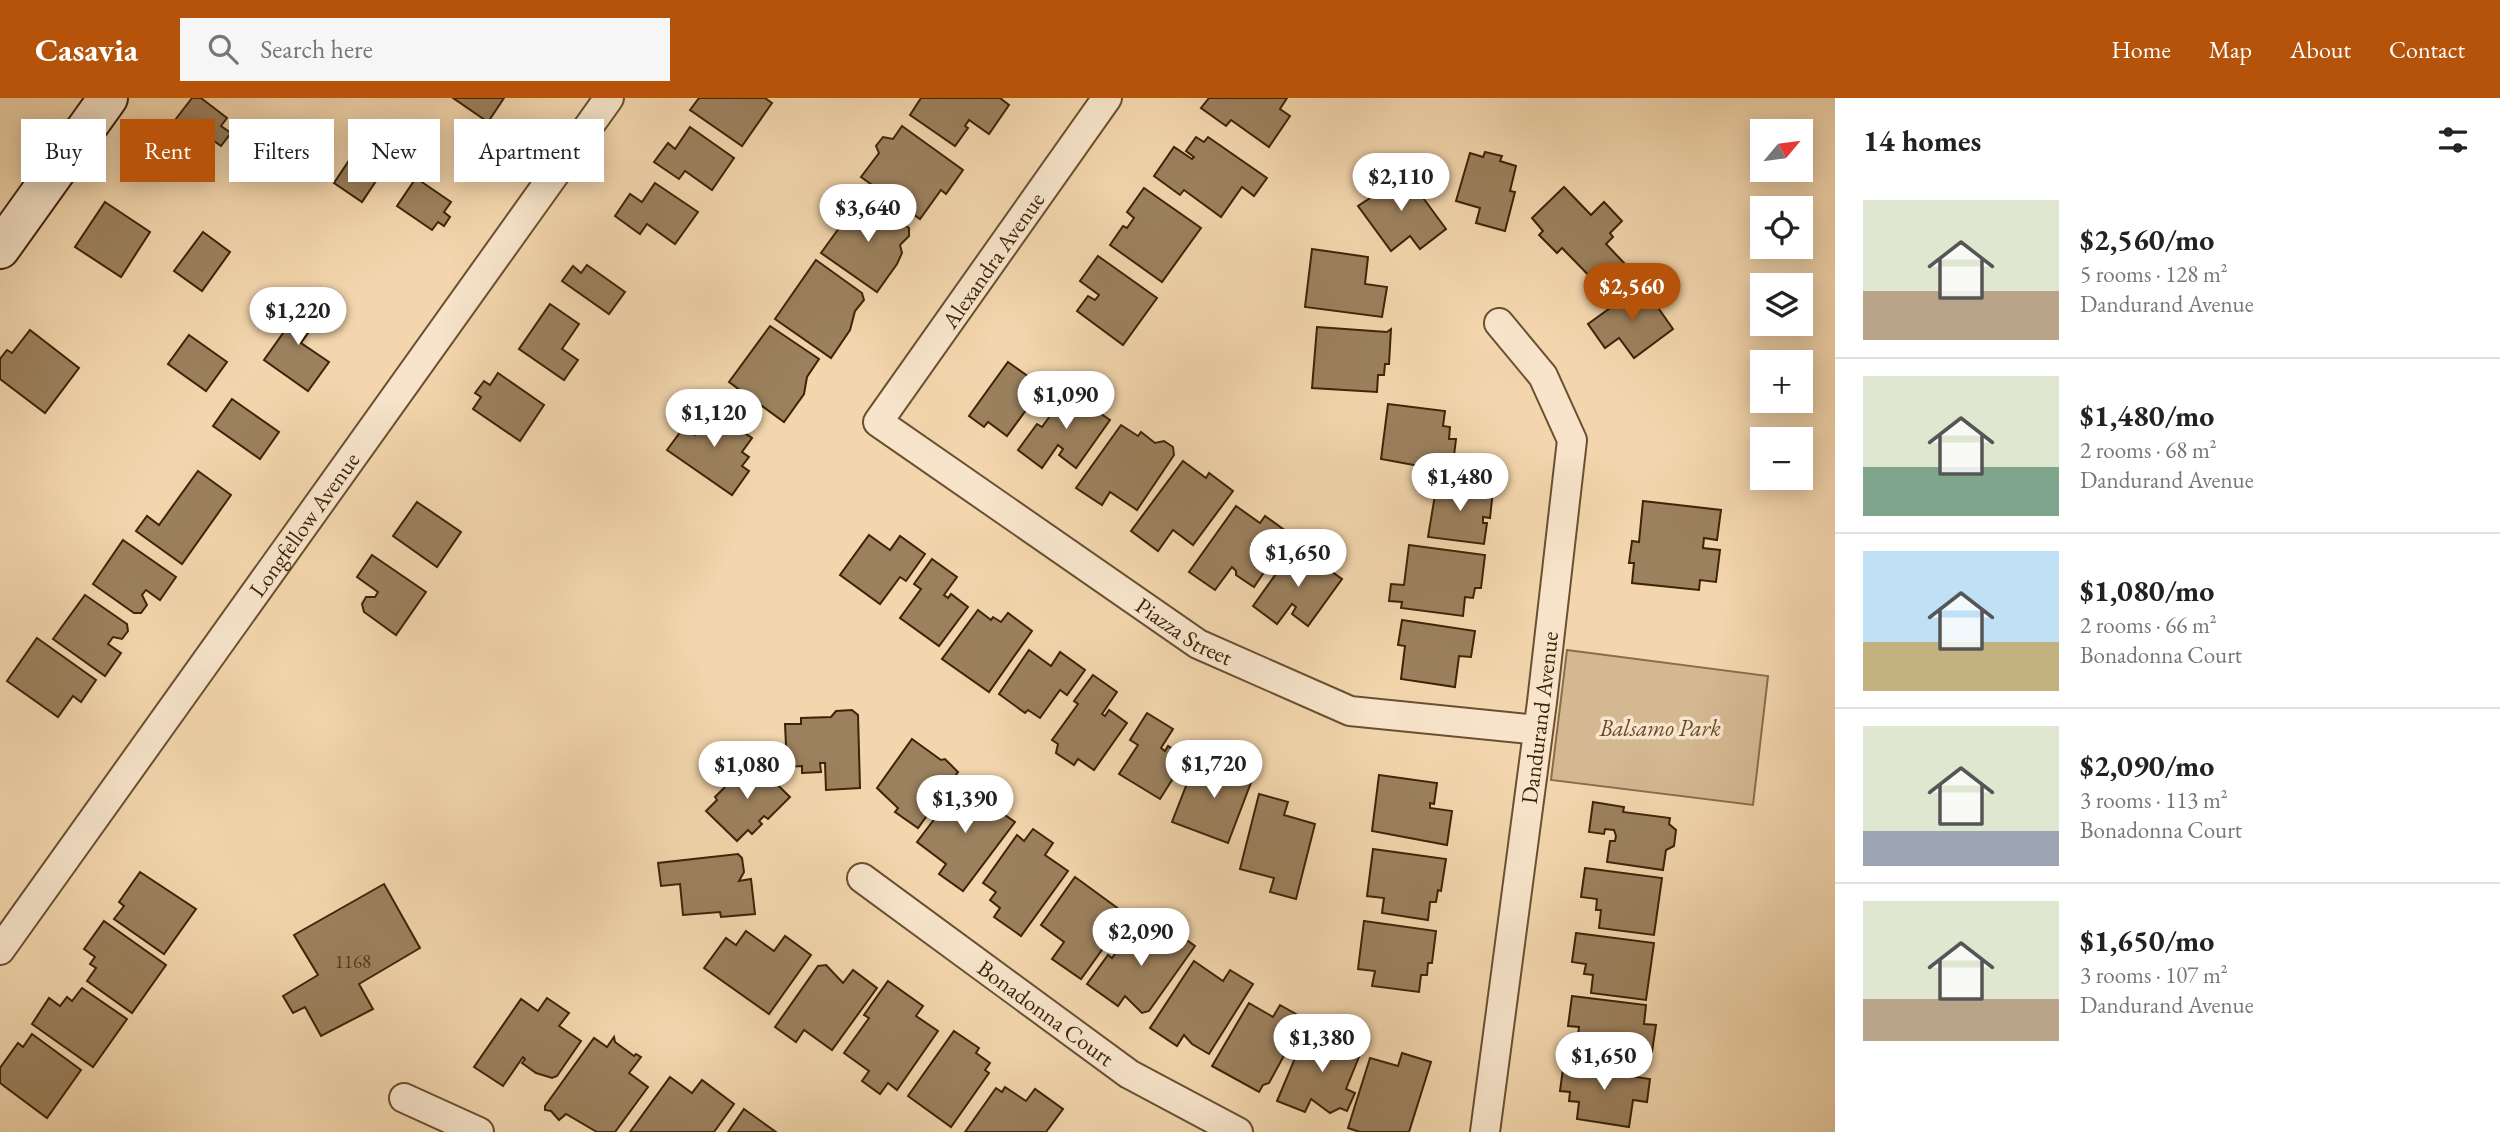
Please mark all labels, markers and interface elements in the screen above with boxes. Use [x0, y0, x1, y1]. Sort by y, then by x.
search box [180, 18, 670, 81]
text: Casavia [35, 28, 138, 71]
icon: search [204, 30, 242, 68]
text: Search here [260, 32, 373, 66]
text: Home [2111, 34, 2171, 65]
text: Map [2209, 34, 2252, 65]
text: About [2290, 34, 2351, 65]
text: Contact [2389, 34, 2465, 65]
chip: Buy [21, 119, 106, 182]
chip: Rent [120, 119, 215, 182]
chip: Filters [229, 119, 334, 182]
chip: New [348, 119, 440, 182]
chip: Apartment [454, 119, 604, 182]
north arrow [1750, 119, 1813, 182]
map controls [1750, 119, 1813, 490]
text: 14 homes [1863, 121, 1981, 160]
icon: filters [2434, 121, 2472, 159]
pin: $2,110 [1344, 153, 1458, 213]
text: $2,110 [1369, 161, 1433, 191]
pin: $3,640 [811, 184, 925, 244]
street label: Alexandra Avenue [934, 186, 1051, 335]
text: $3,640 [836, 192, 900, 222]
button: locate [1750, 196, 1813, 259]
text: $2,560/mo [2080, 220, 2214, 259]
icon: home [1919, 228, 2003, 312]
text: 5 rooms · 128 m² [2080, 259, 2228, 289]
pin: $2,560 [1575, 264, 1689, 323]
text: $2,560 [1600, 271, 1664, 301]
button: layers [1750, 273, 1813, 336]
pin: $1,220 [241, 288, 355, 347]
text: Dandurand Avenue [2080, 289, 2254, 319]
text: $1,220 [266, 295, 330, 325]
button: + [1750, 350, 1813, 413]
pin: $1,090 [1009, 372, 1123, 431]
text: $1,090 [1034, 379, 1098, 409]
pin: $1,120 [657, 390, 771, 449]
text: $1,480/mo [2080, 396, 2214, 435]
text: $1,120 [682, 397, 746, 427]
icon: home [1919, 404, 2003, 488]
button: − [1750, 427, 1813, 490]
text: 2 rooms · 68 m² [2080, 435, 2217, 465]
street label: Longfellow Avenue [242, 446, 366, 603]
pin: $1,480 [1403, 454, 1517, 513]
text: $1,480 [1428, 461, 1492, 491]
text: Dandurand Avenue [2080, 465, 2254, 495]
pin: $1,650 [1241, 530, 1355, 589]
text: $1,650 [1266, 537, 1330, 567]
text: $1,080/mo [2080, 571, 2214, 610]
icon: home [1919, 579, 2003, 663]
street label: Piazza Street [1130, 590, 1238, 673]
text: 2 rooms · 66 m² [2080, 610, 2217, 640]
street label: Dandurand Avenue [1514, 630, 1565, 806]
text: Bonadonna Court [2080, 640, 2242, 670]
park label: Balsamo Park [1598, 713, 1721, 743]
pin: $1,720 [1157, 740, 1271, 800]
pin: $1,080 [690, 742, 804, 801]
text: $2,090/mo [2080, 746, 2214, 785]
text: $1,720 [1182, 748, 1246, 778]
text: $1,080 [715, 749, 779, 779]
icon: home [1919, 754, 2003, 838]
pin: $1,390 [908, 776, 1022, 835]
text: $1,390 [933, 783, 997, 813]
text: 3 rooms · 113 m² [2080, 785, 2228, 815]
text: Bonadonna Court [2080, 815, 2242, 845]
pin: $2,090 [1084, 908, 1198, 968]
text: $2,090 [1109, 916, 1173, 946]
text: $1,650/mo [2080, 921, 2214, 960]
icon: home [1919, 929, 2003, 1013]
house number: 1168 [335, 949, 371, 974]
street label: Bonadonna Court [972, 953, 1121, 1073]
text: 3 rooms · 107 m² [2080, 960, 2228, 990]
text: Dandurand Avenue [2080, 990, 2254, 1020]
pin: $1,380 [1265, 1014, 1379, 1074]
text: $1,380 [1290, 1022, 1354, 1052]
pin: $1,650 [1547, 1032, 1661, 1092]
text: $1,650 [1572, 1040, 1636, 1070]

